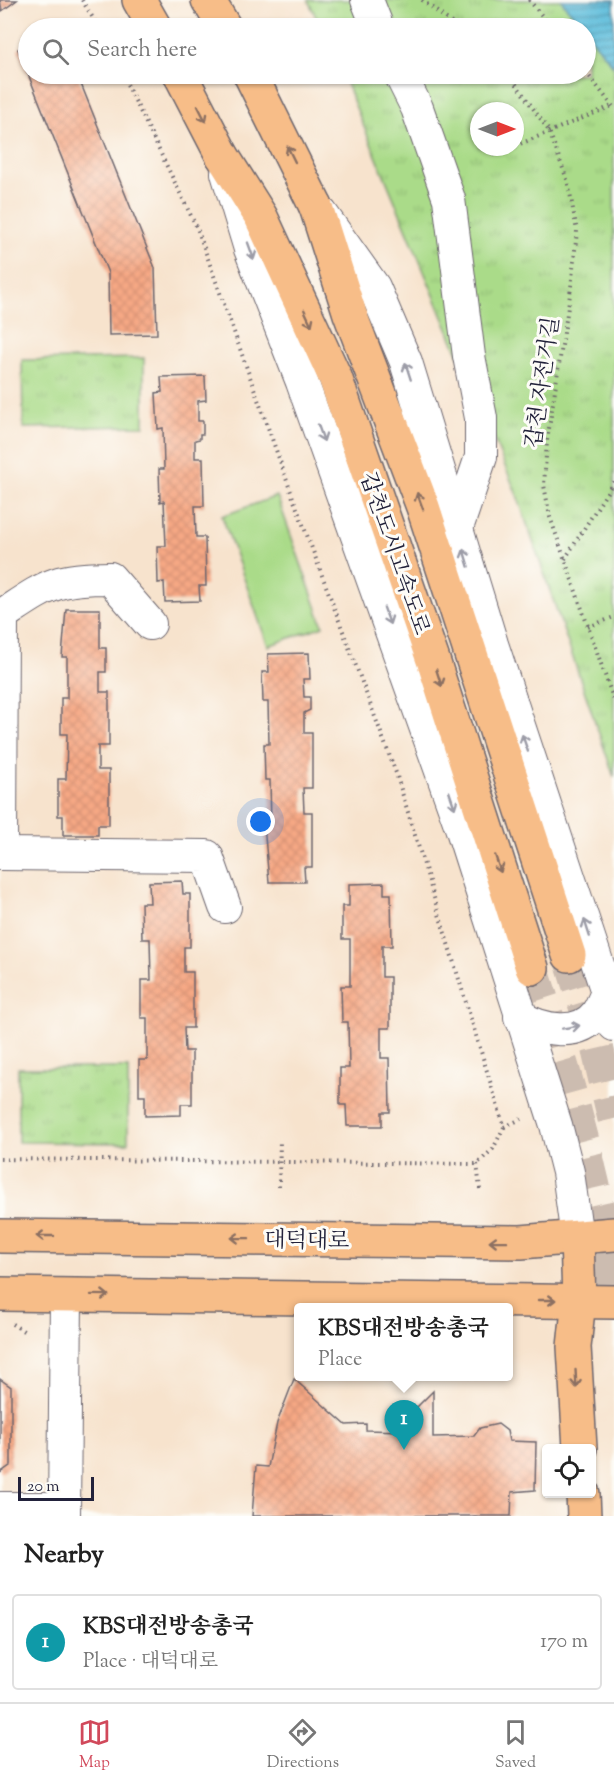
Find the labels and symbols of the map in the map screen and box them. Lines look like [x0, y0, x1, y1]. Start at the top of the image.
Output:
north arrow [470, 102, 524, 156]
one-way arrow [196, 104, 208, 122]
one-way arrow [284, 146, 296, 164]
one-way arrow [247, 241, 258, 260]
one-way arrow [302, 308, 314, 326]
street label: 갑천 자전거길 [519, 315, 569, 450]
one-way arrow [402, 362, 413, 381]
one-way arrow [316, 423, 327, 442]
street label: 갑천도시고속도로 [350, 468, 436, 640]
one-way arrow [414, 492, 425, 511]
one-way arrow [460, 549, 471, 568]
one-way arrow [383, 607, 394, 625]
one-way arrow [434, 668, 445, 687]
one-way arrow [519, 734, 530, 753]
one-way arrow [447, 791, 458, 809]
your location [246, 807, 275, 836]
one-way arrow [494, 854, 505, 873]
one-way arrow [580, 919, 591, 938]
one-way arrow [561, 1022, 580, 1033]
street label: 대덕대로 [264, 1225, 350, 1259]
one-way arrow [35, 1230, 55, 1242]
one-way arrow [230, 1233, 250, 1244]
one-way arrow [488, 1236, 508, 1247]
one-way arrow [90, 1289, 110, 1301]
one-way arrow [537, 1294, 557, 1306]
one-way arrow [571, 1369, 582, 1389]
pin: 1 [384, 1400, 424, 1450]
scale bar [18, 1474, 94, 1502]

